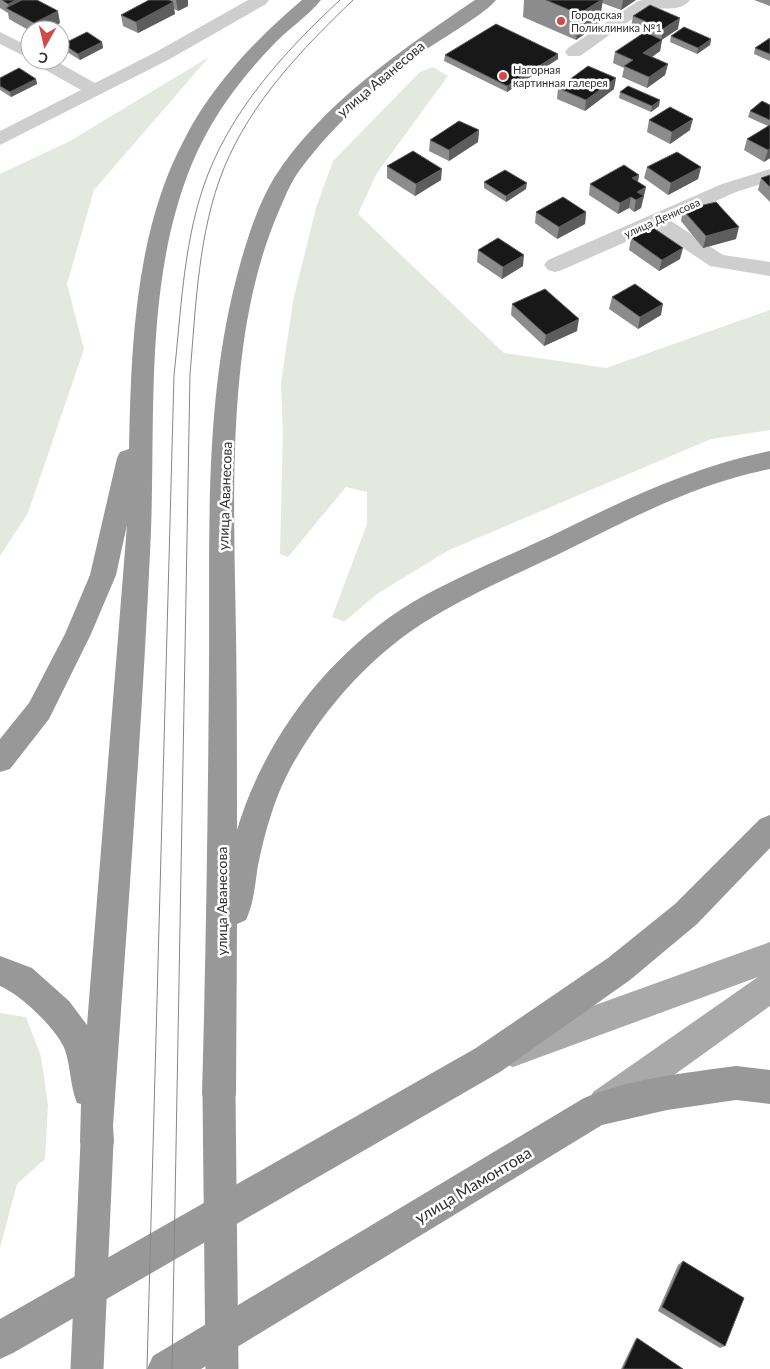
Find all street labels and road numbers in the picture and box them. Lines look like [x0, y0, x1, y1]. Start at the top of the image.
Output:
street label: улица Аванесова [334, 37, 428, 120]
street label: улица Денисова [622, 195, 702, 240]
street label: улица Аванесова [214, 441, 235, 551]
street label: улица Аванесова [213, 847, 230, 955]
street label: улица Мамонтова [411, 1142, 534, 1227]

